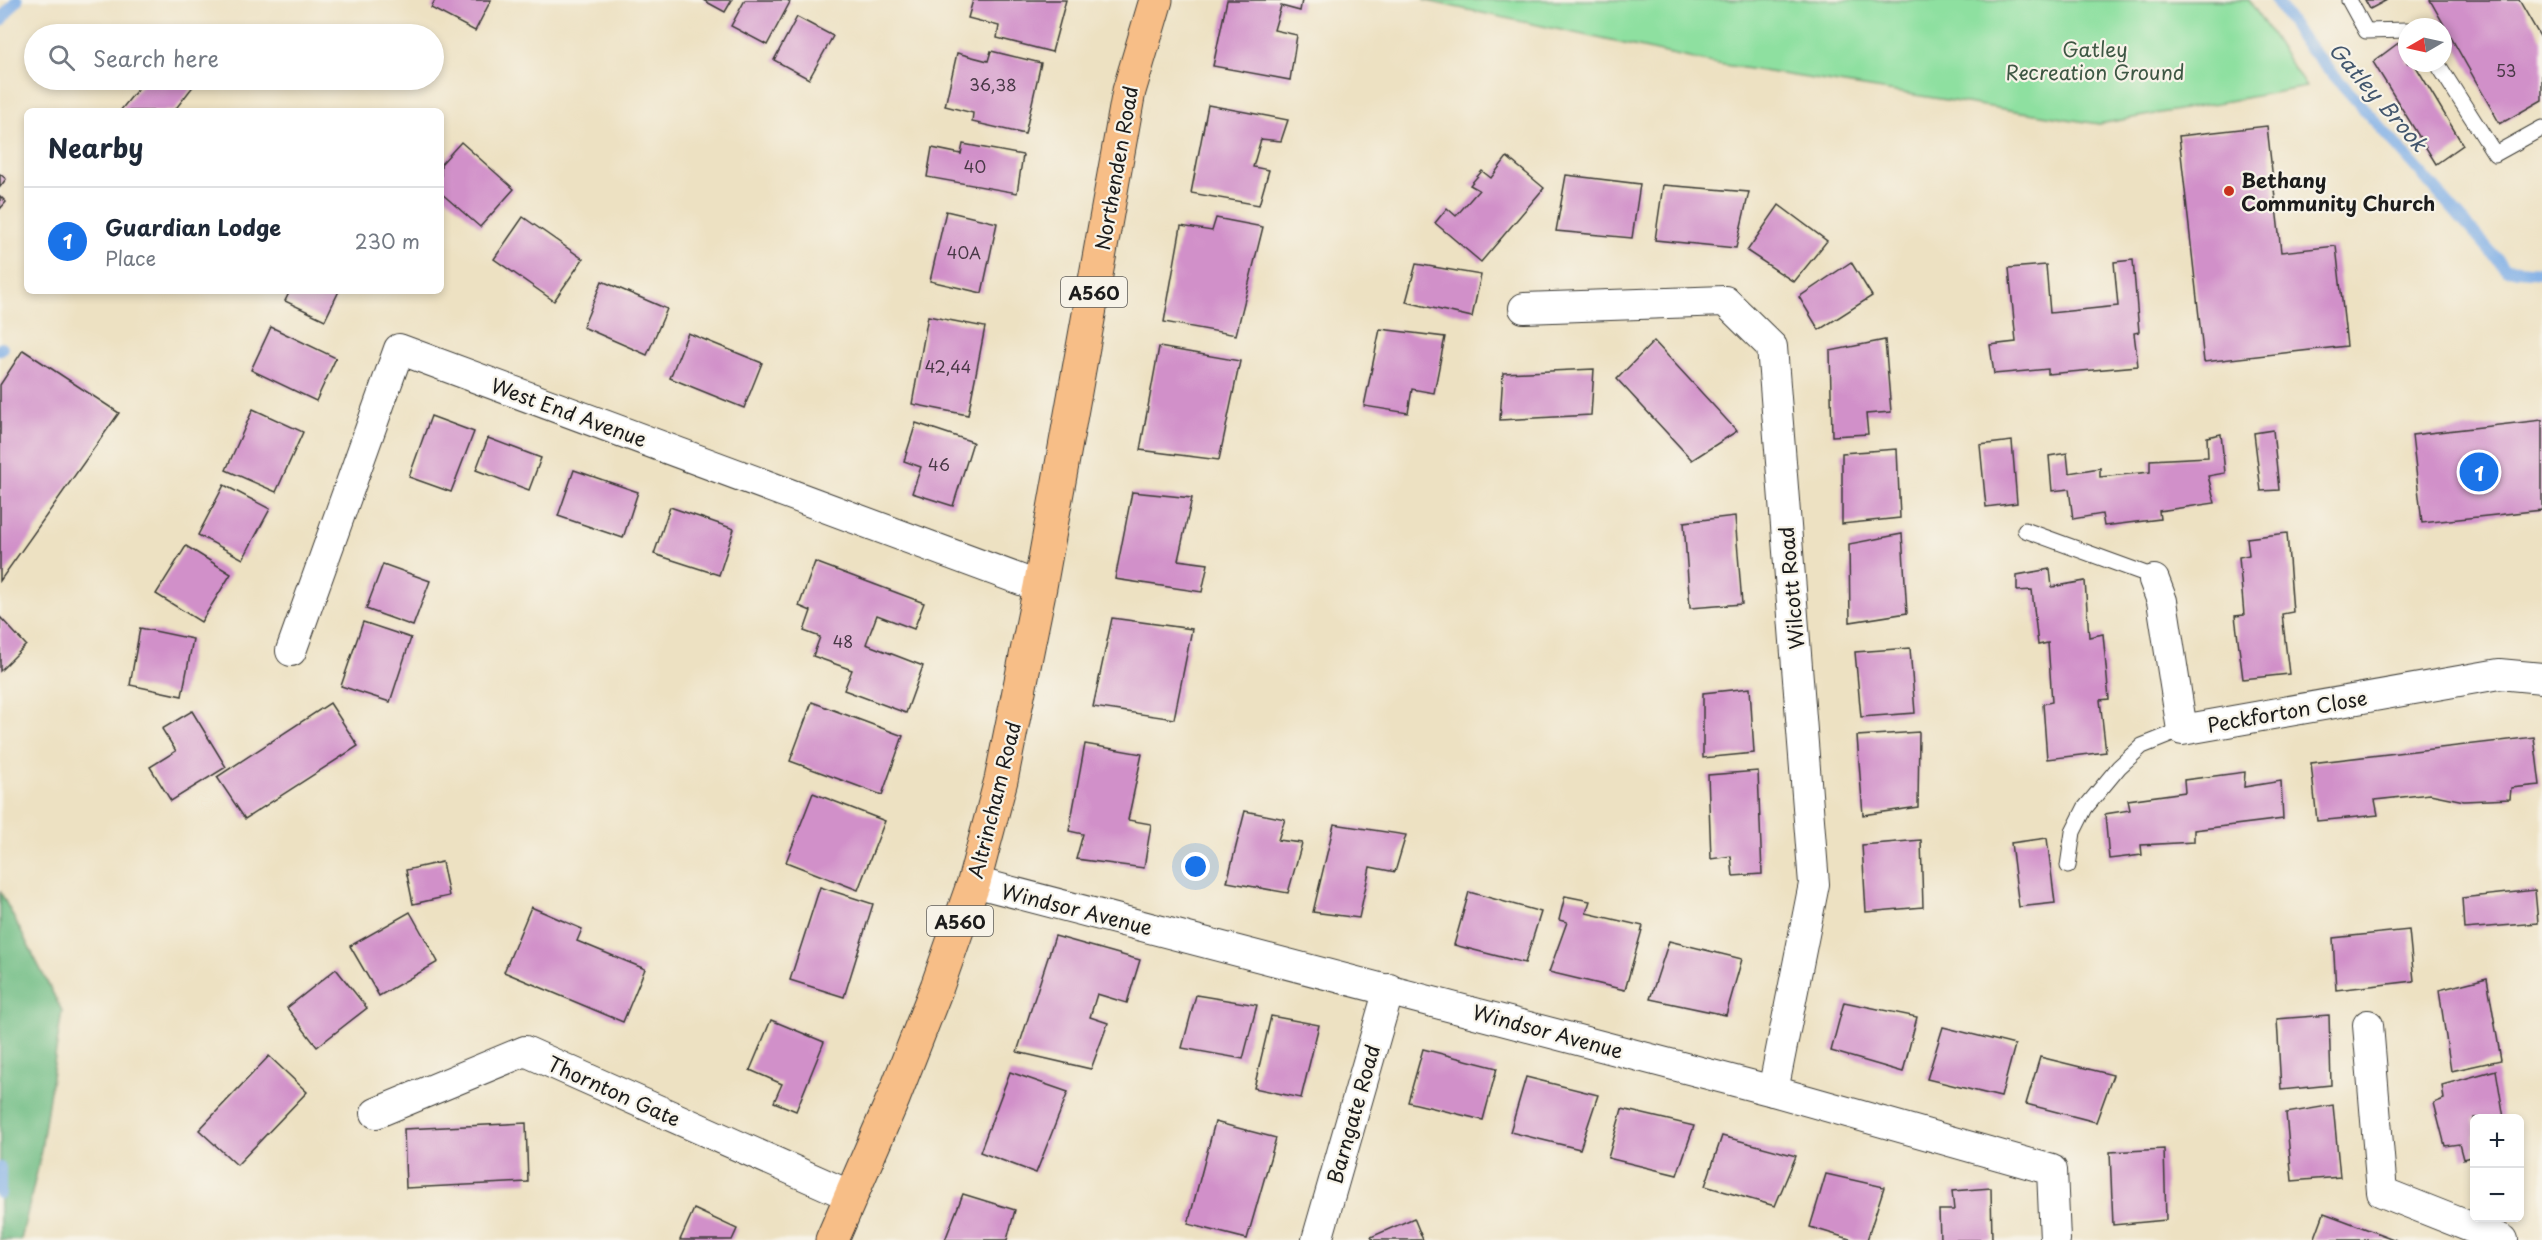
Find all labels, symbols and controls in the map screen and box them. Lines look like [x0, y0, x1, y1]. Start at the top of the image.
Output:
north arrow [2398, 18, 2452, 72]
search box [24, 24, 444, 90]
park label: Gatley Recreation Ground [2005, 34, 2185, 87]
water label: Gatley Brook [2322, 34, 2436, 159]
icon: search [45, 41, 78, 74]
text: Search here [93, 41, 219, 74]
house number: 53 [2496, 58, 2516, 82]
house number: 36,38 [969, 72, 1017, 96]
street label: Northenden Road [1087, 83, 1145, 253]
text: Nearby [48, 128, 143, 167]
house number: 40 [964, 154, 986, 178]
place label: Bethany Community Church [2241, 165, 2435, 218]
marker: Bethany Community Church [2222, 184, 2236, 198]
text: Guardian Lodge [105, 210, 281, 243]
text: 1 [63, 226, 72, 256]
text: 230 m [355, 226, 420, 256]
house number: 40A [947, 240, 981, 264]
text: Place [105, 243, 156, 273]
road number: A560 [1061, 277, 1127, 307]
house number: 42,44 [925, 354, 971, 378]
street label: West End Avenue [487, 370, 651, 454]
pin: 1 [2460, 450, 2498, 494]
house number: 46 [928, 452, 950, 476]
street label: Wilcott Road [1771, 525, 1811, 651]
house number: 48 [833, 629, 853, 653]
street label: Peckforton Close [2205, 682, 2369, 740]
street label: Altrincham Road [960, 719, 1028, 881]
your location [1181, 852, 1210, 881]
street label: Windsor Avenue [998, 876, 1156, 942]
road number: A560 [927, 906, 993, 936]
street label: Windsor Avenue [1469, 997, 1627, 1066]
street label: Barngate Road [1319, 1041, 1387, 1187]
street label: Thornton Gate [543, 1048, 685, 1134]
map controls [2470, 1114, 2524, 1222]
button: + [2470, 1114, 2524, 1168]
button: − [2470, 1168, 2524, 1222]

